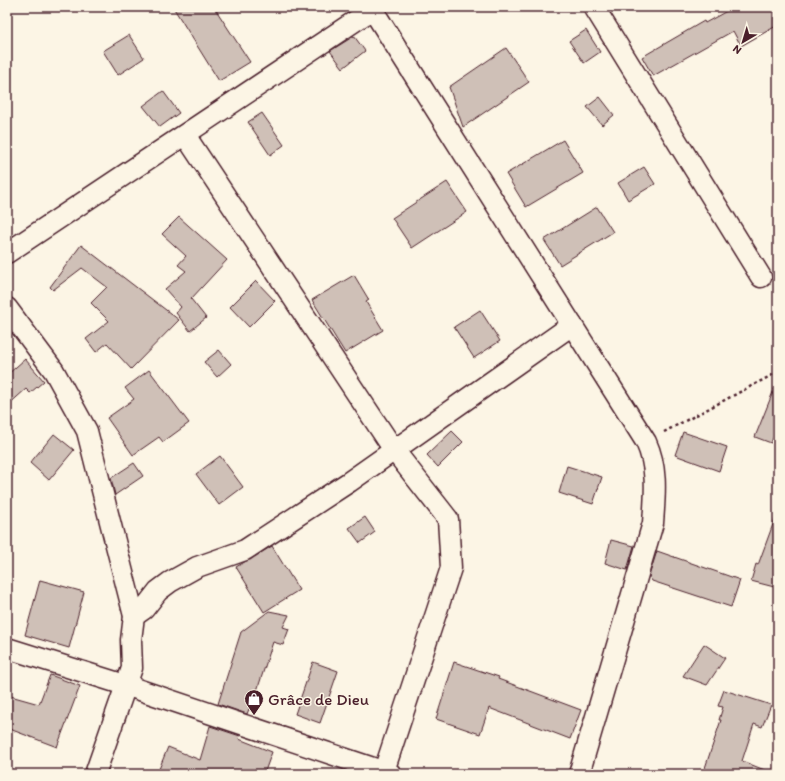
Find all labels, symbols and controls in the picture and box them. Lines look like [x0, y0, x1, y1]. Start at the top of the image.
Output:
north arrow [723, 22, 763, 62]
text: N [730, 42, 744, 57]
shop icon: Grâce de Dieu [243, 688, 265, 716]
place label: Grâce de Dieu [268, 689, 369, 709]

